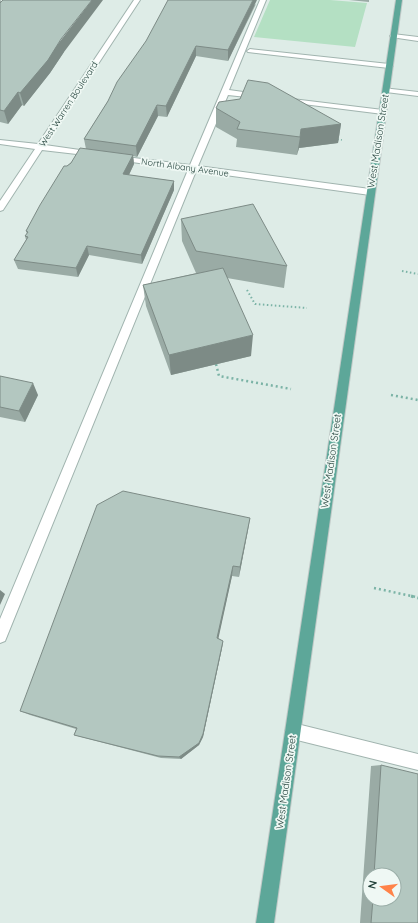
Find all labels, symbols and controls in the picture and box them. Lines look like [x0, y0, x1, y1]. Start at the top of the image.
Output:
street label: West Warren Boulevard [36, 59, 100, 149]
street label: West Madison Street [364, 92, 392, 189]
street label: North Albany Avenue [140, 155, 230, 179]
street label: West Madison Street [318, 412, 344, 509]
street label: West Madison Street [273, 733, 299, 830]
north arrow [362, 867, 402, 907]
text: N [365, 879, 380, 890]

